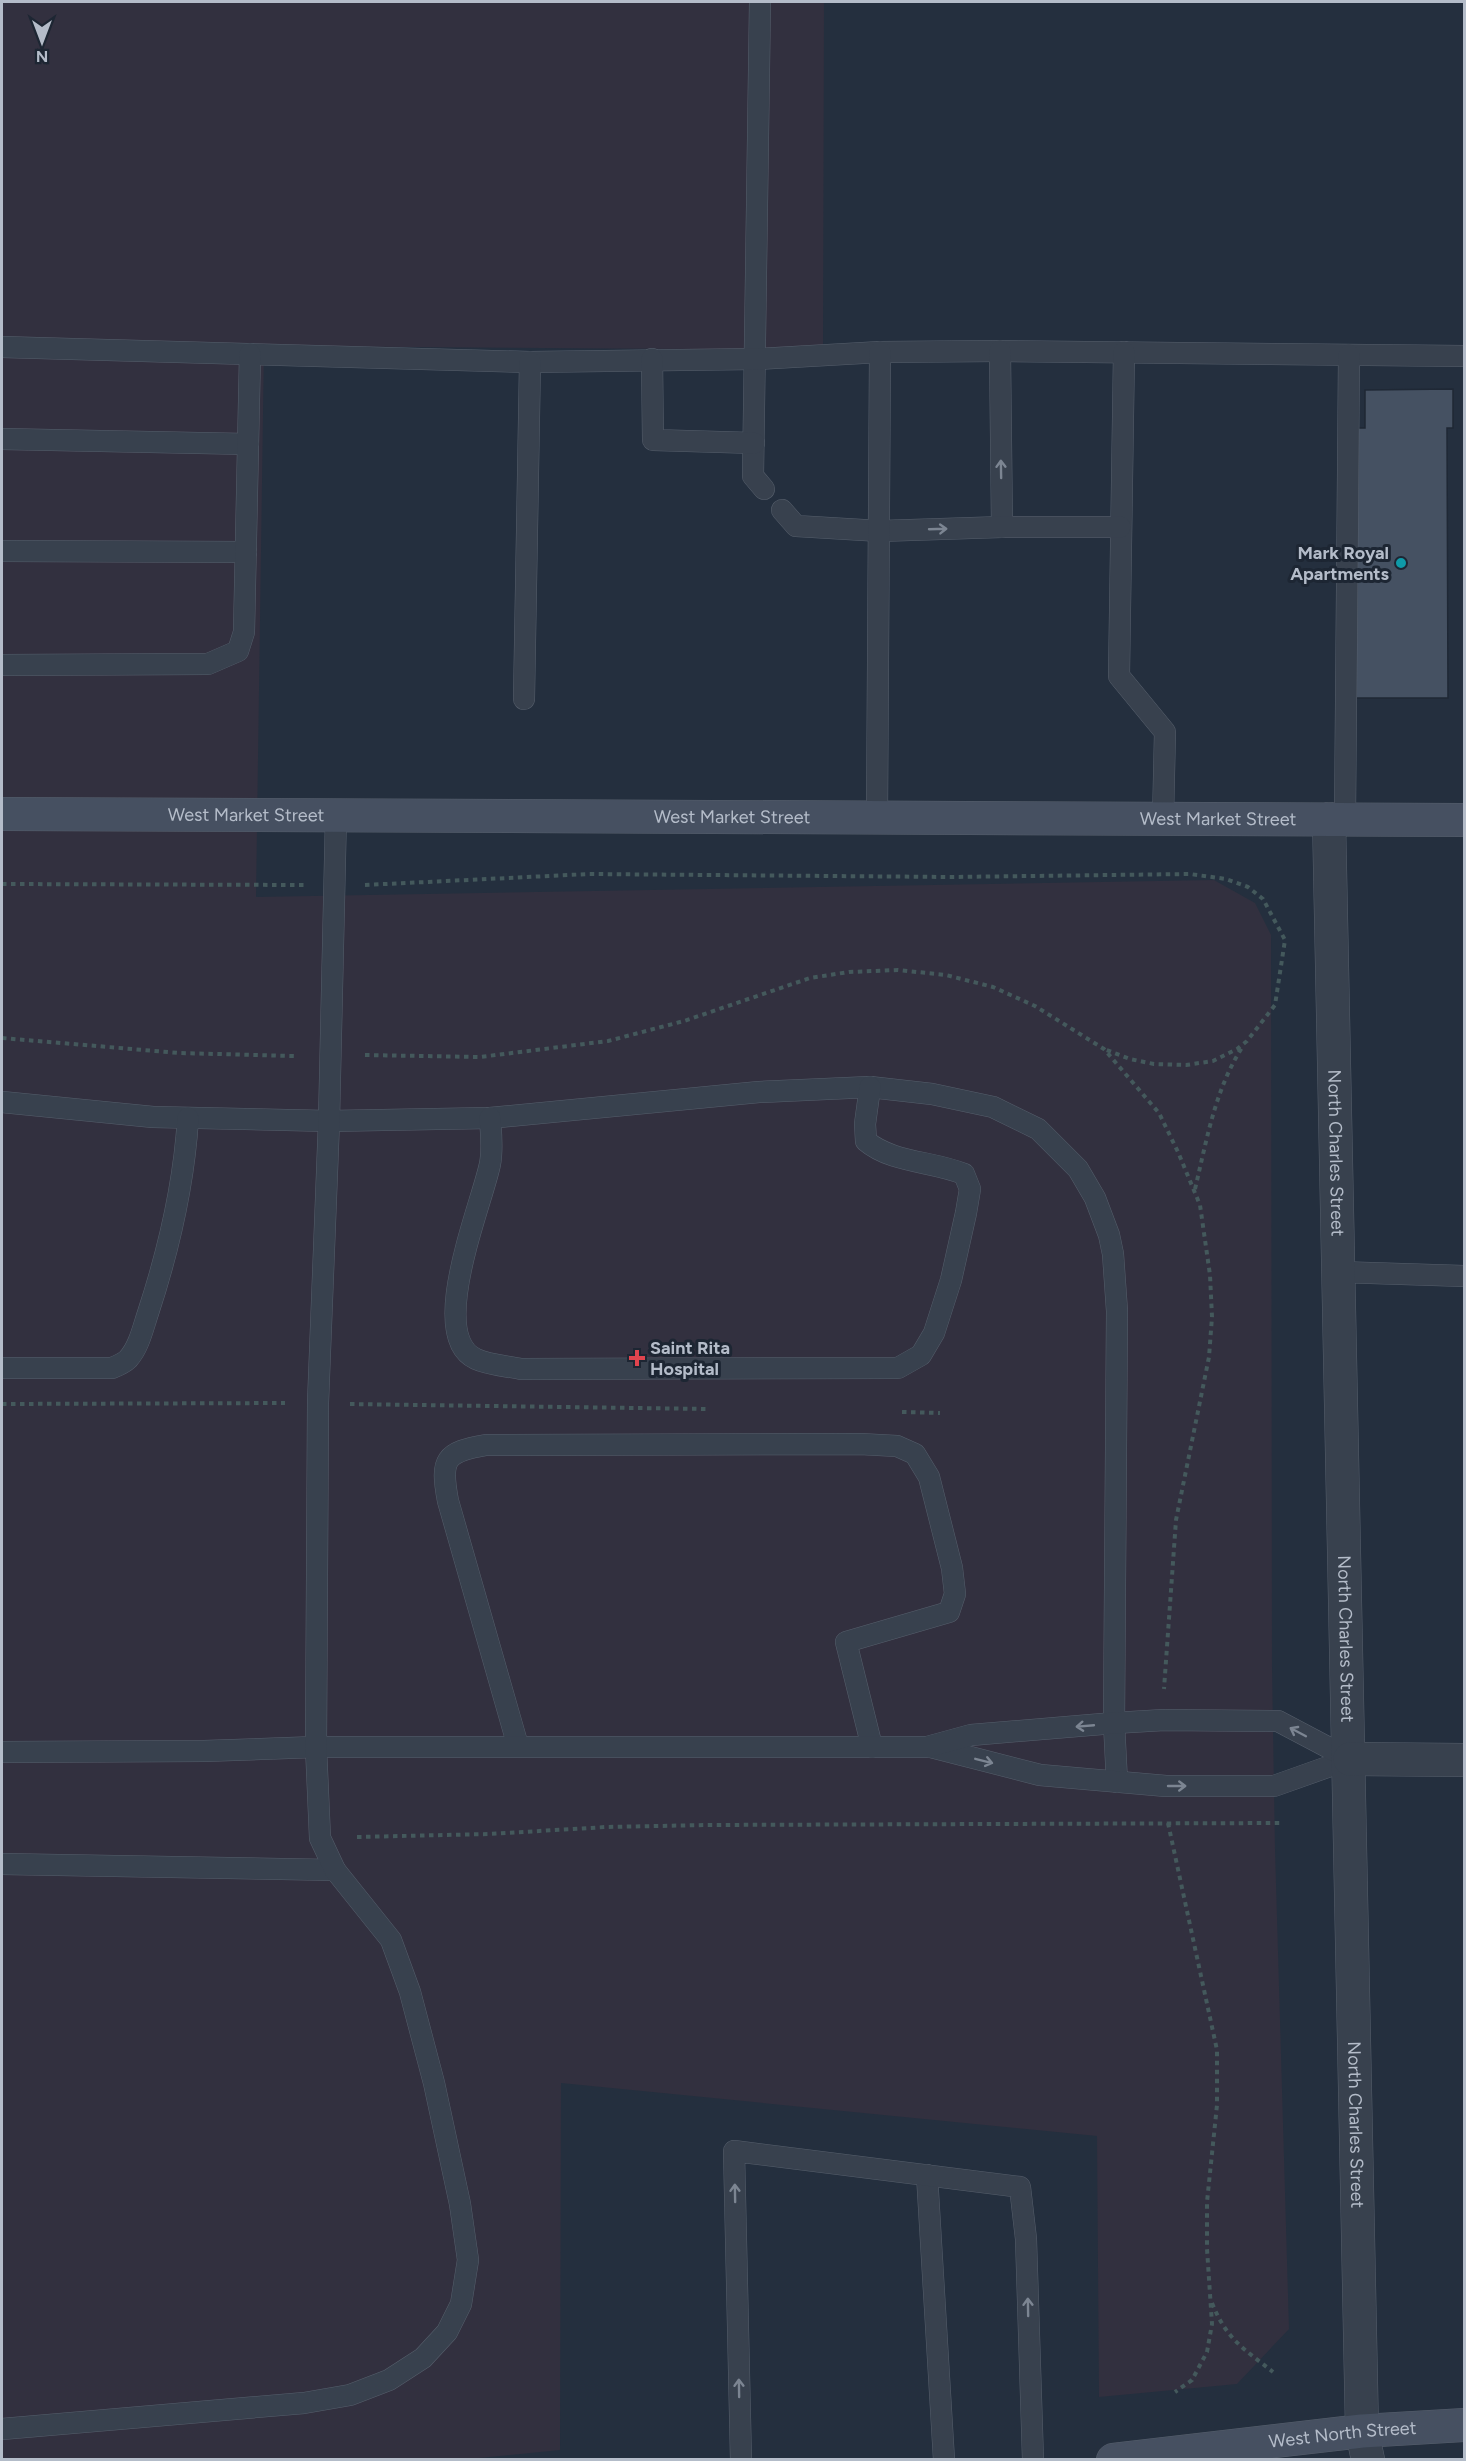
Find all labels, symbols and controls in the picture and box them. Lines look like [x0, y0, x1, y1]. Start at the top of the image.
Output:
north arrow [12, 12, 72, 72]
text: N [36, 47, 48, 66]
one-way arrow [995, 459, 1007, 479]
one-way arrow [928, 524, 948, 535]
place label: Mark Royal Apartments [1290, 542, 1390, 585]
marker: Mark Royal Apartments [1394, 556, 1408, 570]
street label: West Market Street [168, 804, 325, 826]
street label: West Market Street [654, 806, 811, 828]
street label: West Market Street [1140, 808, 1297, 830]
street label: North Charles Street [1323, 1069, 1349, 1237]
place label: Saint Rita Hospital [650, 1337, 730, 1380]
marker: Saint Rita Hospital [628, 1349, 646, 1367]
street label: North Charles Street [1333, 1555, 1358, 1723]
one-way arrow [1076, 1720, 1096, 1731]
one-way arrow [1290, 1726, 1308, 1737]
one-way arrow [974, 1756, 993, 1767]
one-way arrow [1166, 1780, 1186, 1792]
street label: North Charles Street [1343, 2041, 1368, 2209]
one-way arrow [729, 2184, 741, 2204]
one-way arrow [1022, 2297, 1034, 2317]
one-way arrow [734, 2379, 745, 2399]
street label: West North Street [1268, 2417, 1417, 2453]

